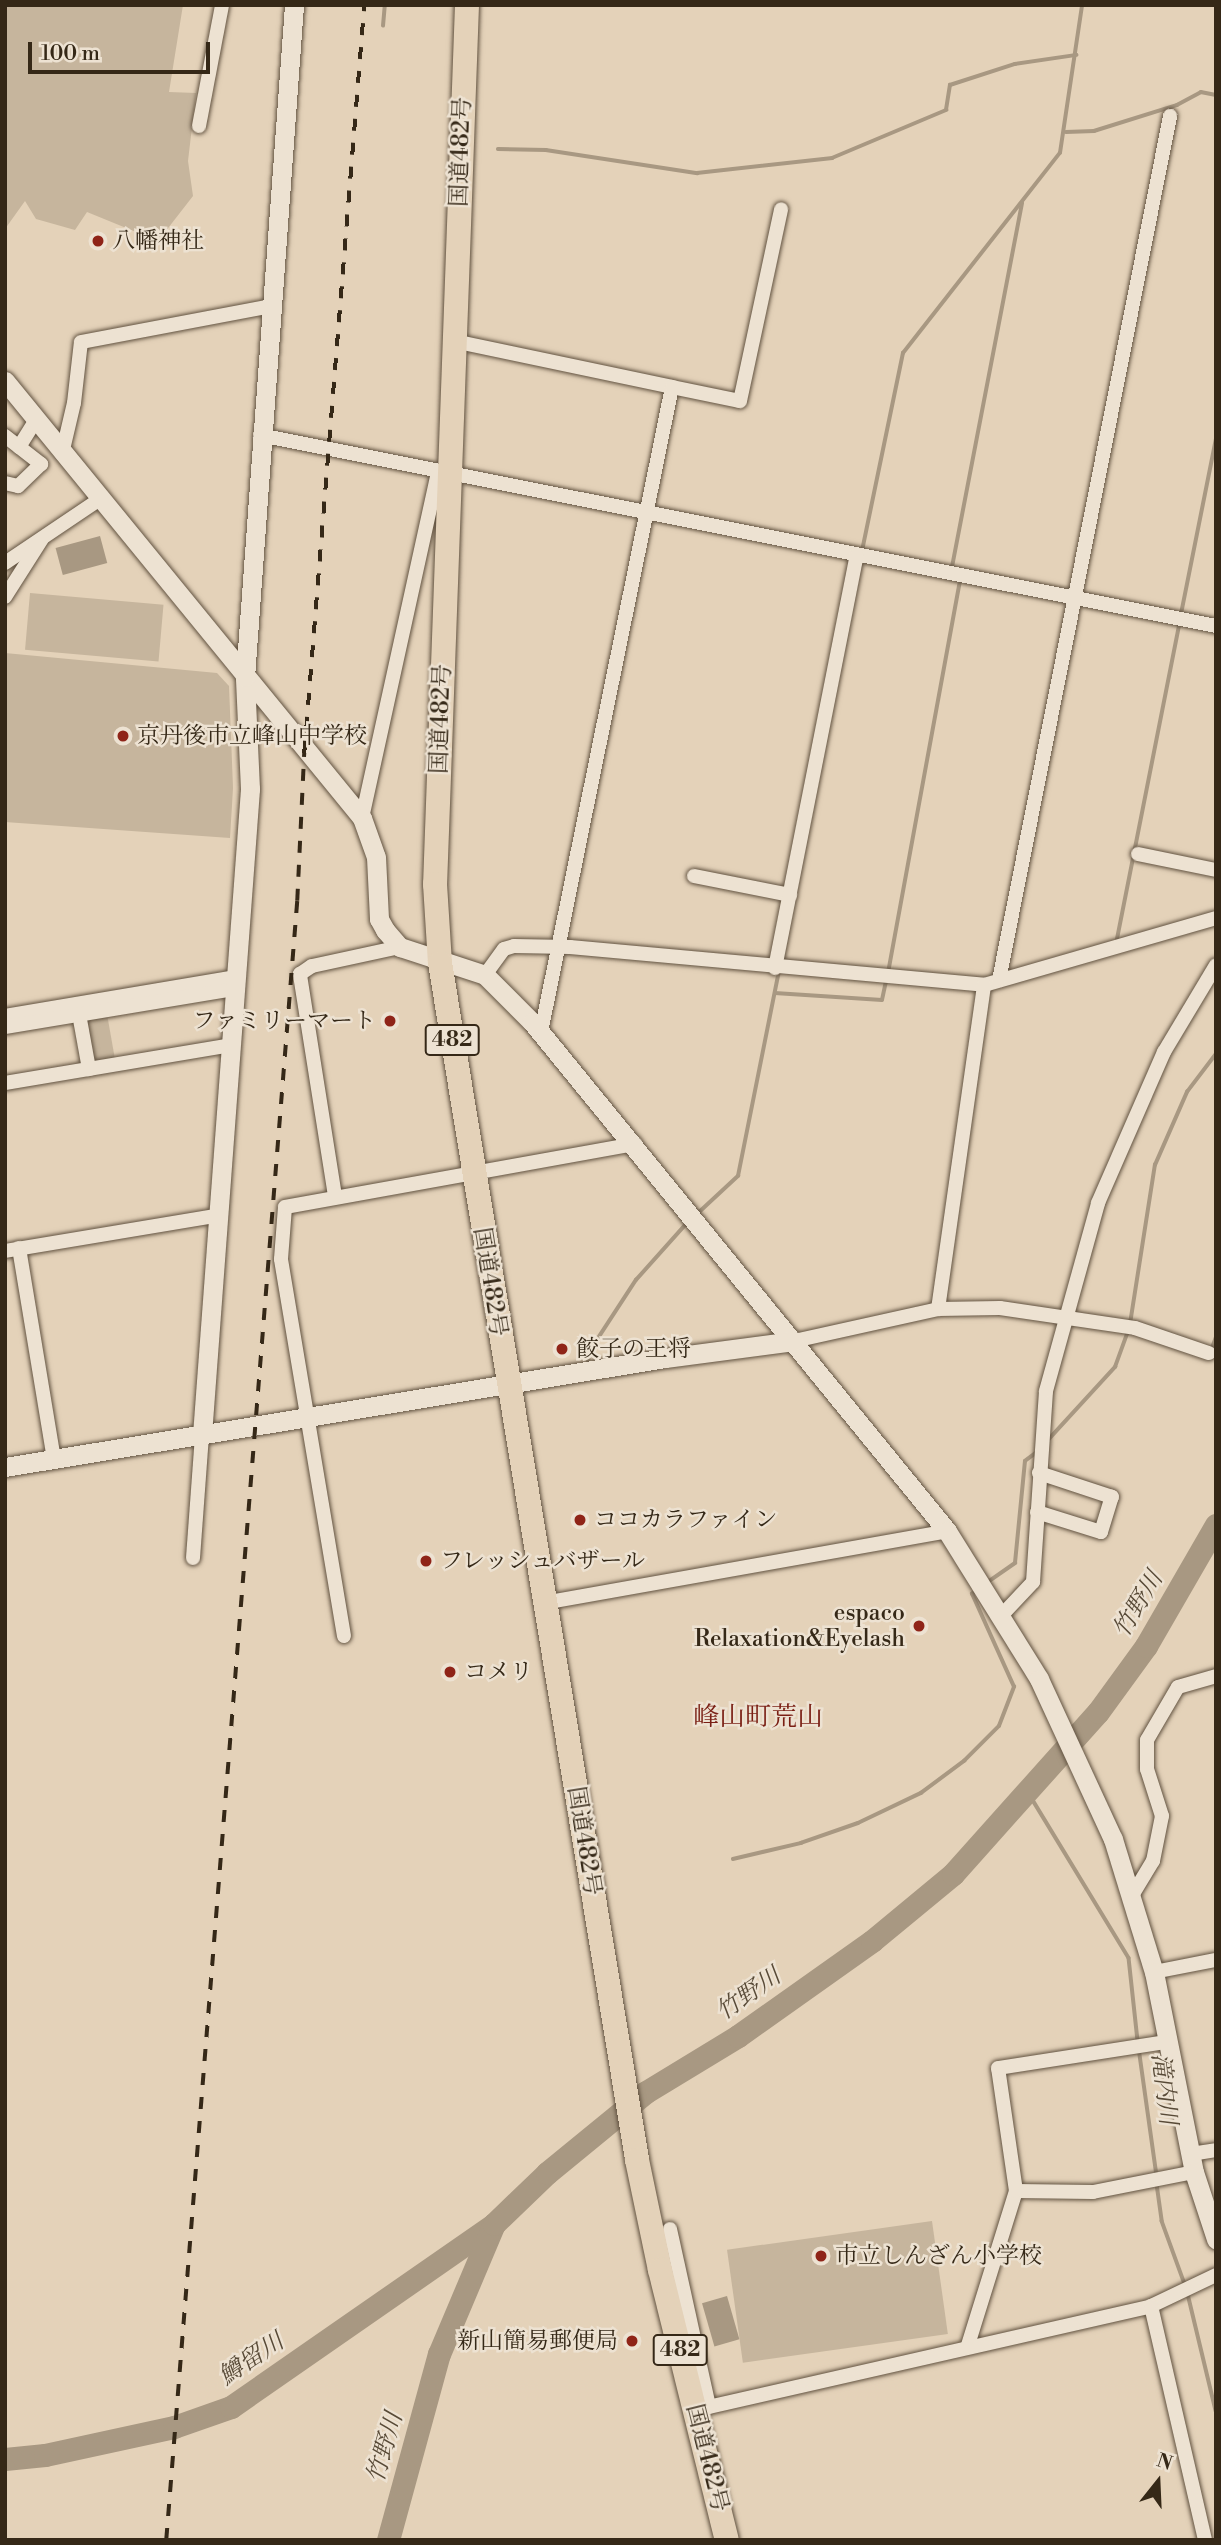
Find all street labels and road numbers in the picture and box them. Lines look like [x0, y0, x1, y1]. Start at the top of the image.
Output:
street label: 国道482号 [445, 97, 477, 207]
street label: 国道482号 [425, 664, 457, 774]
road number: 482 [424, 1023, 480, 1058]
street label: 国道482号 [468, 1226, 512, 1338]
street label: 国道482号 [562, 1785, 606, 1897]
road number: 482 [652, 2332, 708, 2368]
street label: 国道482号 [680, 2401, 734, 2515]

